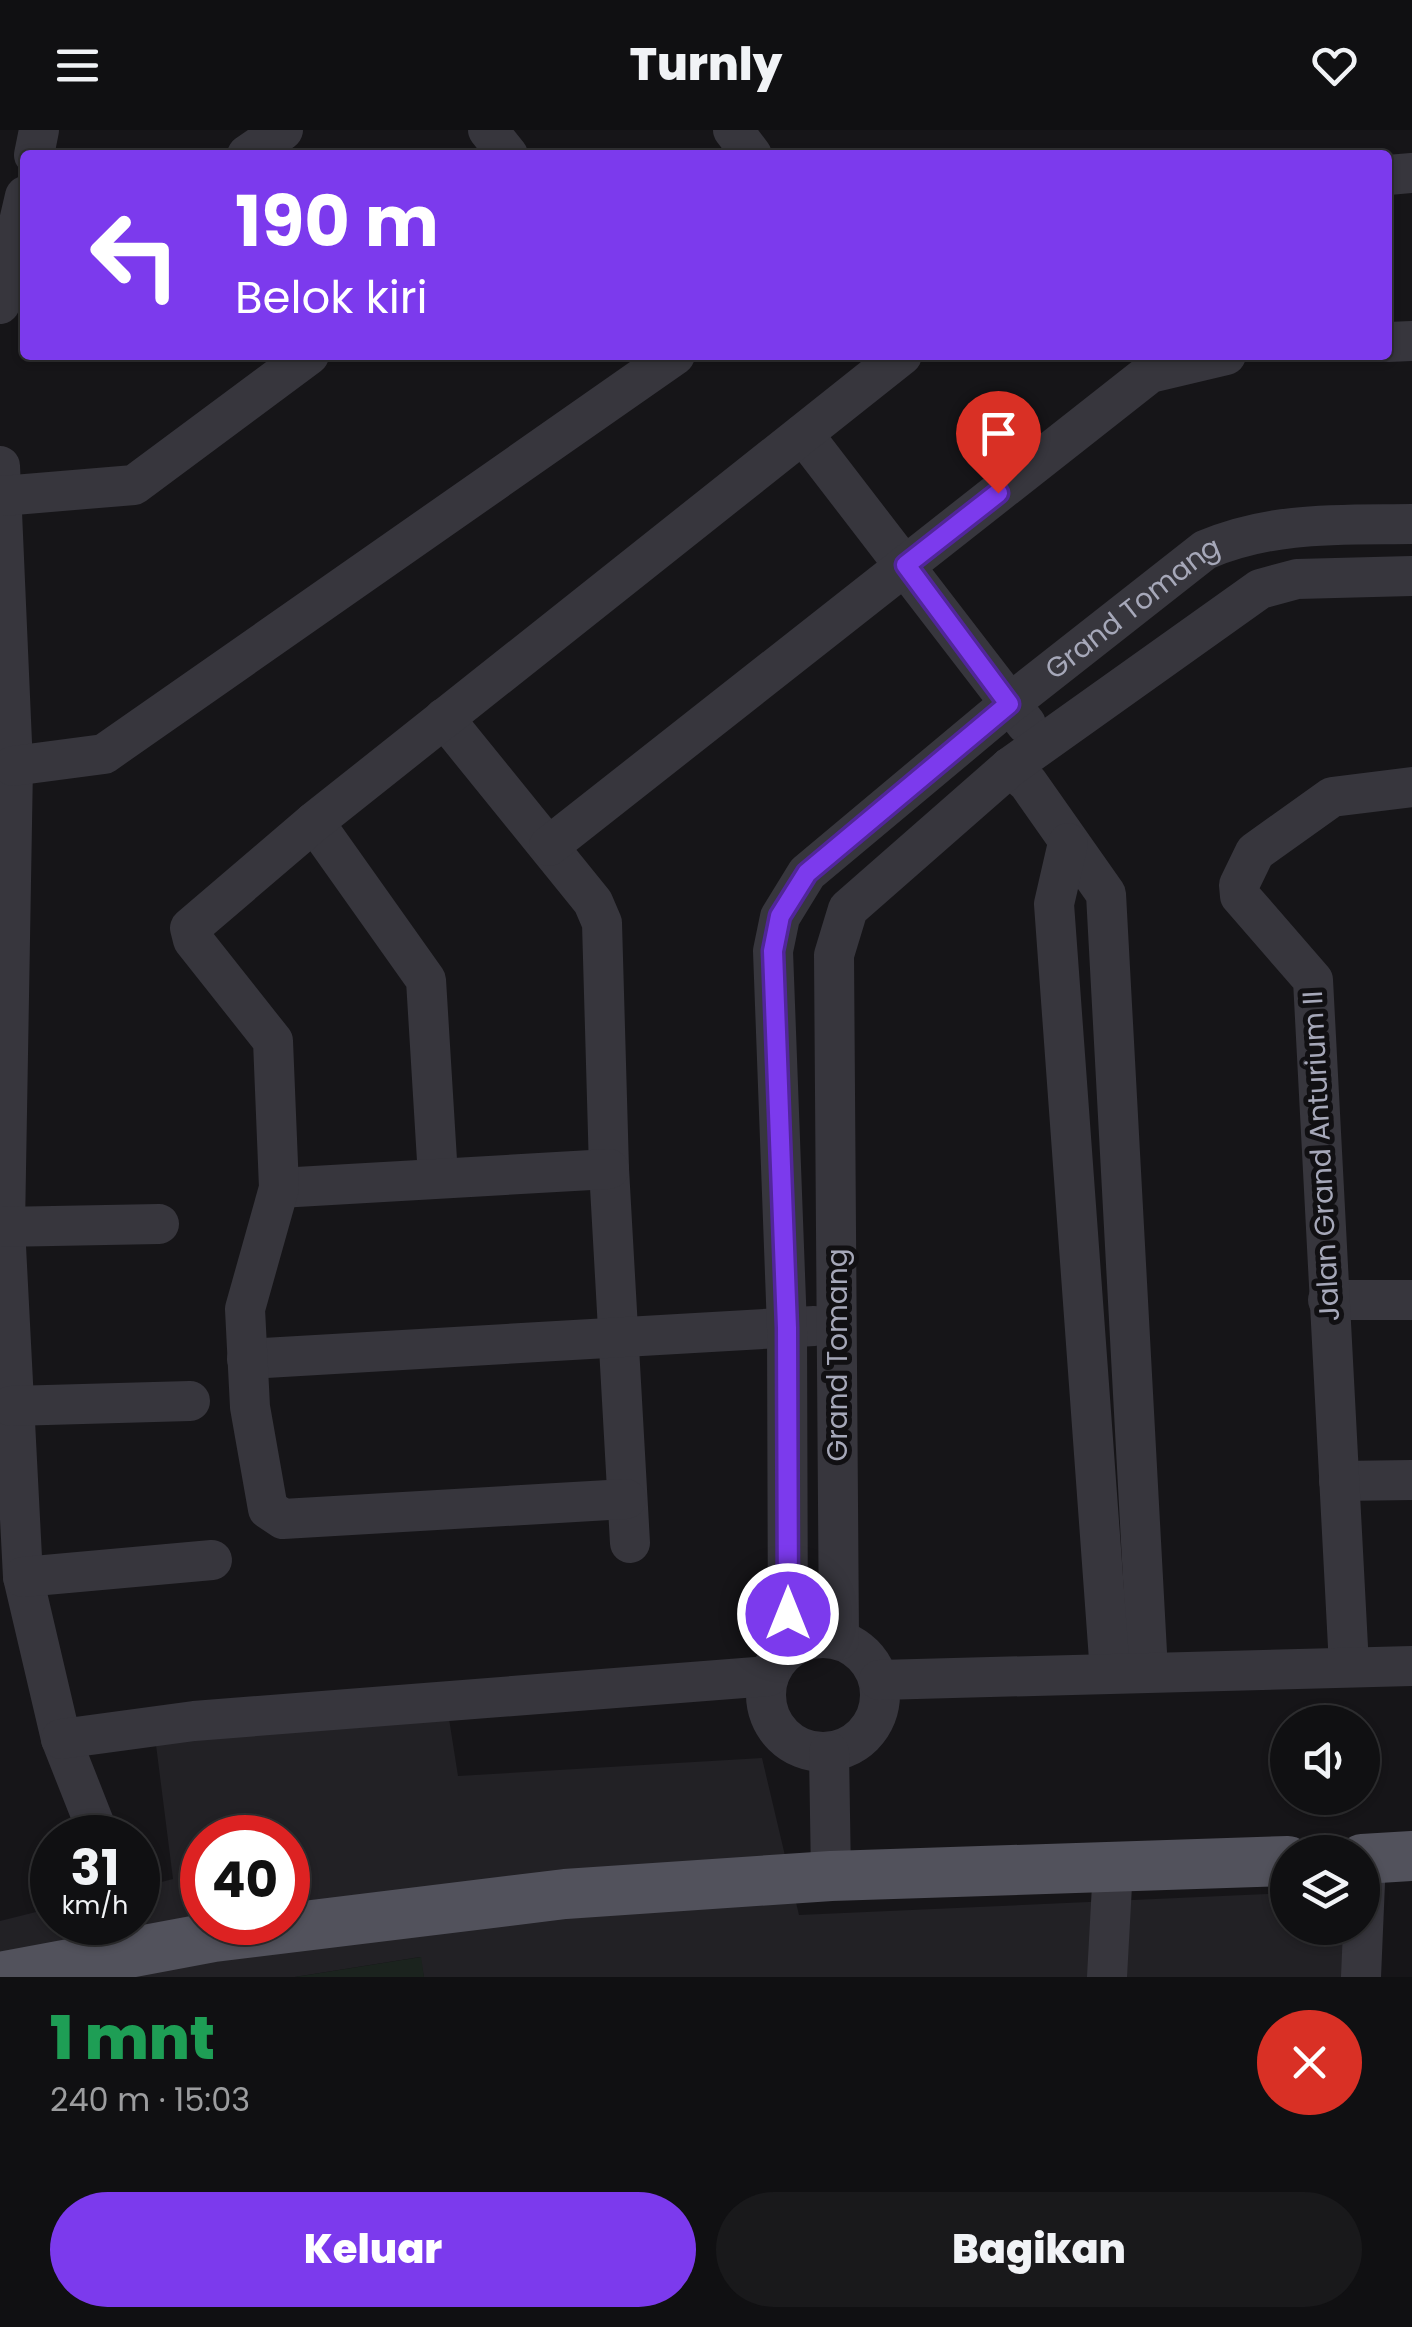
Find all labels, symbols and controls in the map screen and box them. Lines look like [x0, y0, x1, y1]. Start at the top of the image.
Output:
text: Turnly [630, 33, 782, 96]
icon: menu [50, 38, 105, 93]
icon: heart [1307, 38, 1362, 93]
text: 190 m [235, 172, 439, 271]
icon: left [70, 190, 200, 320]
text: Belok kiri [235, 266, 428, 329]
pin [956, 391, 1041, 494]
icon: arrive [971, 406, 1026, 461]
street label: Grand Tomang [1037, 526, 1226, 688]
street label: Jalan Grand Anturium II [1293, 990, 1349, 1322]
street label: Grand Tomang [818, 1248, 857, 1462]
position arrow [736, 1562, 840, 1666]
map controls [1270, 1705, 1380, 1945]
button: sound [1270, 1705, 1380, 1815]
speed limit sign: 40 [180, 1815, 310, 1945]
text: 31 [70, 1832, 120, 1903]
button: layers [1270, 1835, 1380, 1945]
text: km/h [62, 1888, 128, 1923]
text: 1 mnt [50, 1996, 215, 2080]
button: close [1257, 2010, 1362, 2115]
text: 240 m · 15:03 [50, 2077, 250, 2122]
button: Keluar [50, 2192, 696, 2307]
button: Bagikan [716, 2192, 1362, 2307]

